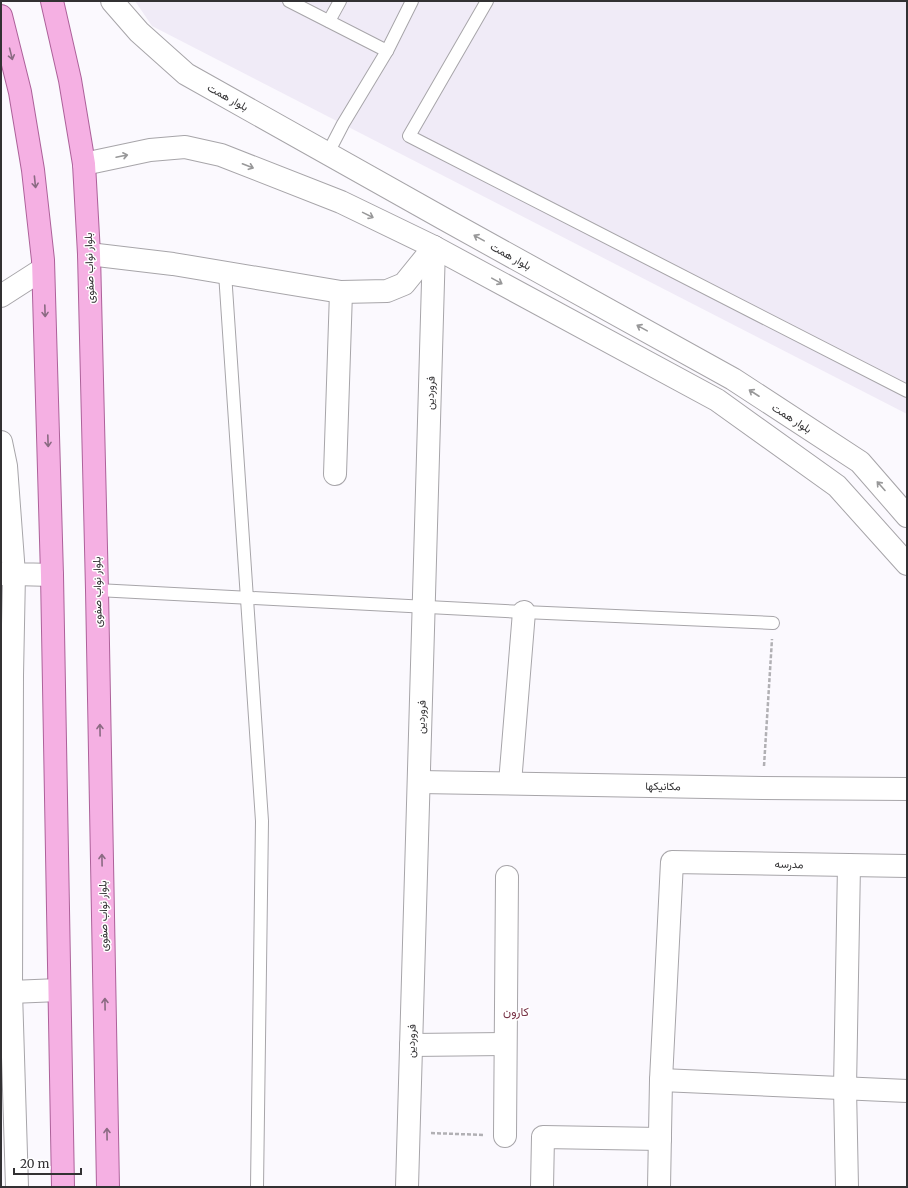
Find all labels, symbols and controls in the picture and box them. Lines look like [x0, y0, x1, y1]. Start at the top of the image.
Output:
one-way arrow [7, 47, 15, 60]
street label: بلوار همت [205, 80, 251, 114]
one-way arrow [115, 151, 128, 159]
one-way arrow [242, 162, 254, 170]
one-way arrow [31, 175, 38, 188]
one-way arrow [362, 212, 374, 219]
street label: بلوار نواب صفوی [81, 232, 97, 304]
one-way arrow [473, 234, 485, 242]
street label: بلوار همت [488, 239, 534, 273]
one-way arrow [490, 277, 502, 285]
one-way arrow [41, 304, 48, 317]
one-way arrow [636, 324, 648, 332]
street label: فروردین [422, 376, 438, 410]
one-way arrow [749, 389, 760, 397]
street label: بلوار همت [769, 400, 815, 436]
one-way arrow [44, 434, 52, 447]
one-way arrow [877, 482, 886, 492]
street label: بلوار نواب صفوی [89, 557, 105, 627]
street label: فروردین [413, 700, 429, 734]
one-way arrow [96, 724, 104, 737]
street label: مکانیکها [645, 779, 681, 793]
one-way arrow [98, 854, 106, 867]
street label: مدرسه [774, 857, 804, 871]
street label: بلوار نواب صفوی [95, 881, 111, 951]
one-way arrow [101, 998, 109, 1011]
district label: کارون [503, 1004, 529, 1020]
street label: فروردین [403, 1024, 419, 1058]
one-way arrow [103, 1128, 111, 1141]
scale bar [14, 1150, 81, 1176]
text: 20 m [20, 1156, 49, 1171]

